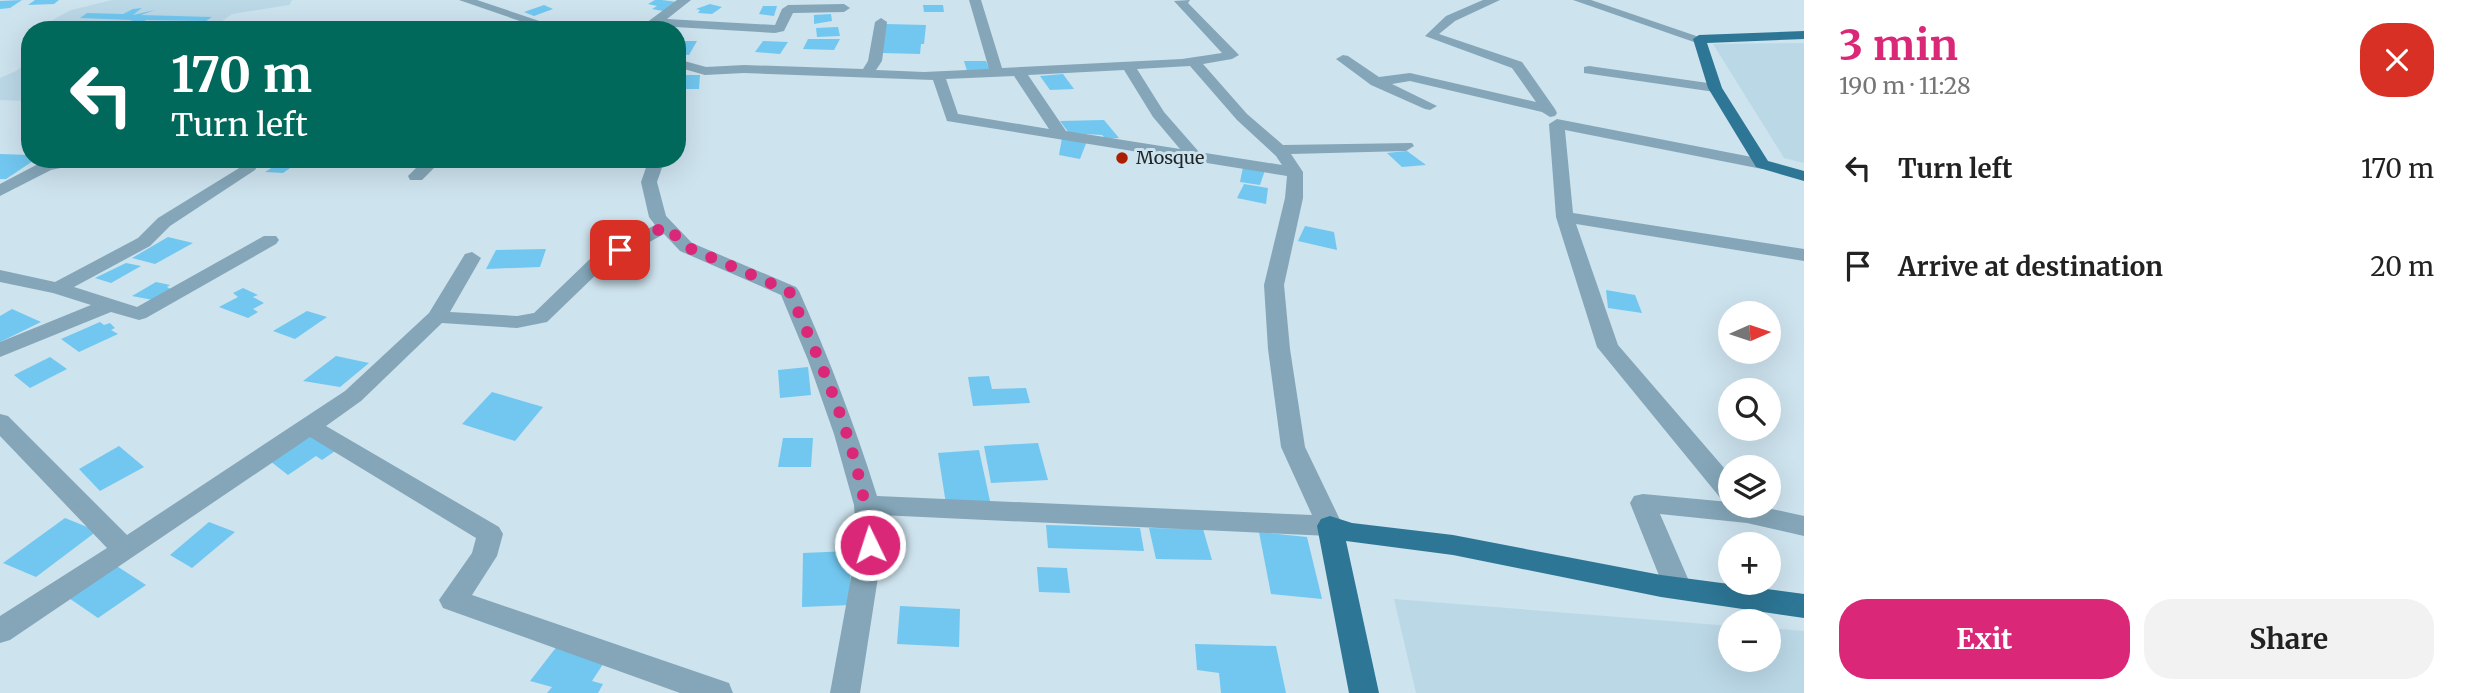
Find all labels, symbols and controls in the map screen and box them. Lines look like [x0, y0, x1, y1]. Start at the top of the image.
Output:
text: 3 min [1839, 19, 1958, 71]
button: close [2360, 23, 2434, 97]
text: 170 m [171, 44, 312, 105]
icon: left [56, 49, 147, 140]
text: 190 m · 11:28 [1839, 71, 1971, 100]
text: Turn left [171, 105, 308, 145]
place label: Mosque [1136, 146, 1204, 169]
icon: left [1839, 149, 1877, 187]
marker: Mosque [1114, 150, 1130, 166]
text: Turn left [1898, 152, 2012, 185]
text: 170 m [2361, 152, 2434, 185]
pin [590, 220, 650, 280]
icon: arrive [601, 231, 639, 269]
icon: arrive [1839, 247, 1877, 285]
text: Arrive at destination [1898, 250, 2163, 283]
text: 20 m [2370, 250, 2434, 283]
north arrow [1718, 301, 1782, 364]
map controls [1718, 301, 1781, 672]
button: search [1718, 378, 1781, 441]
button: layers [1718, 455, 1781, 518]
position arrow [833, 508, 907, 582]
button: + [1718, 532, 1781, 595]
button: Exit [1839, 599, 2130, 679]
button: Share [2144, 599, 2434, 679]
button: − [1718, 609, 1781, 672]

